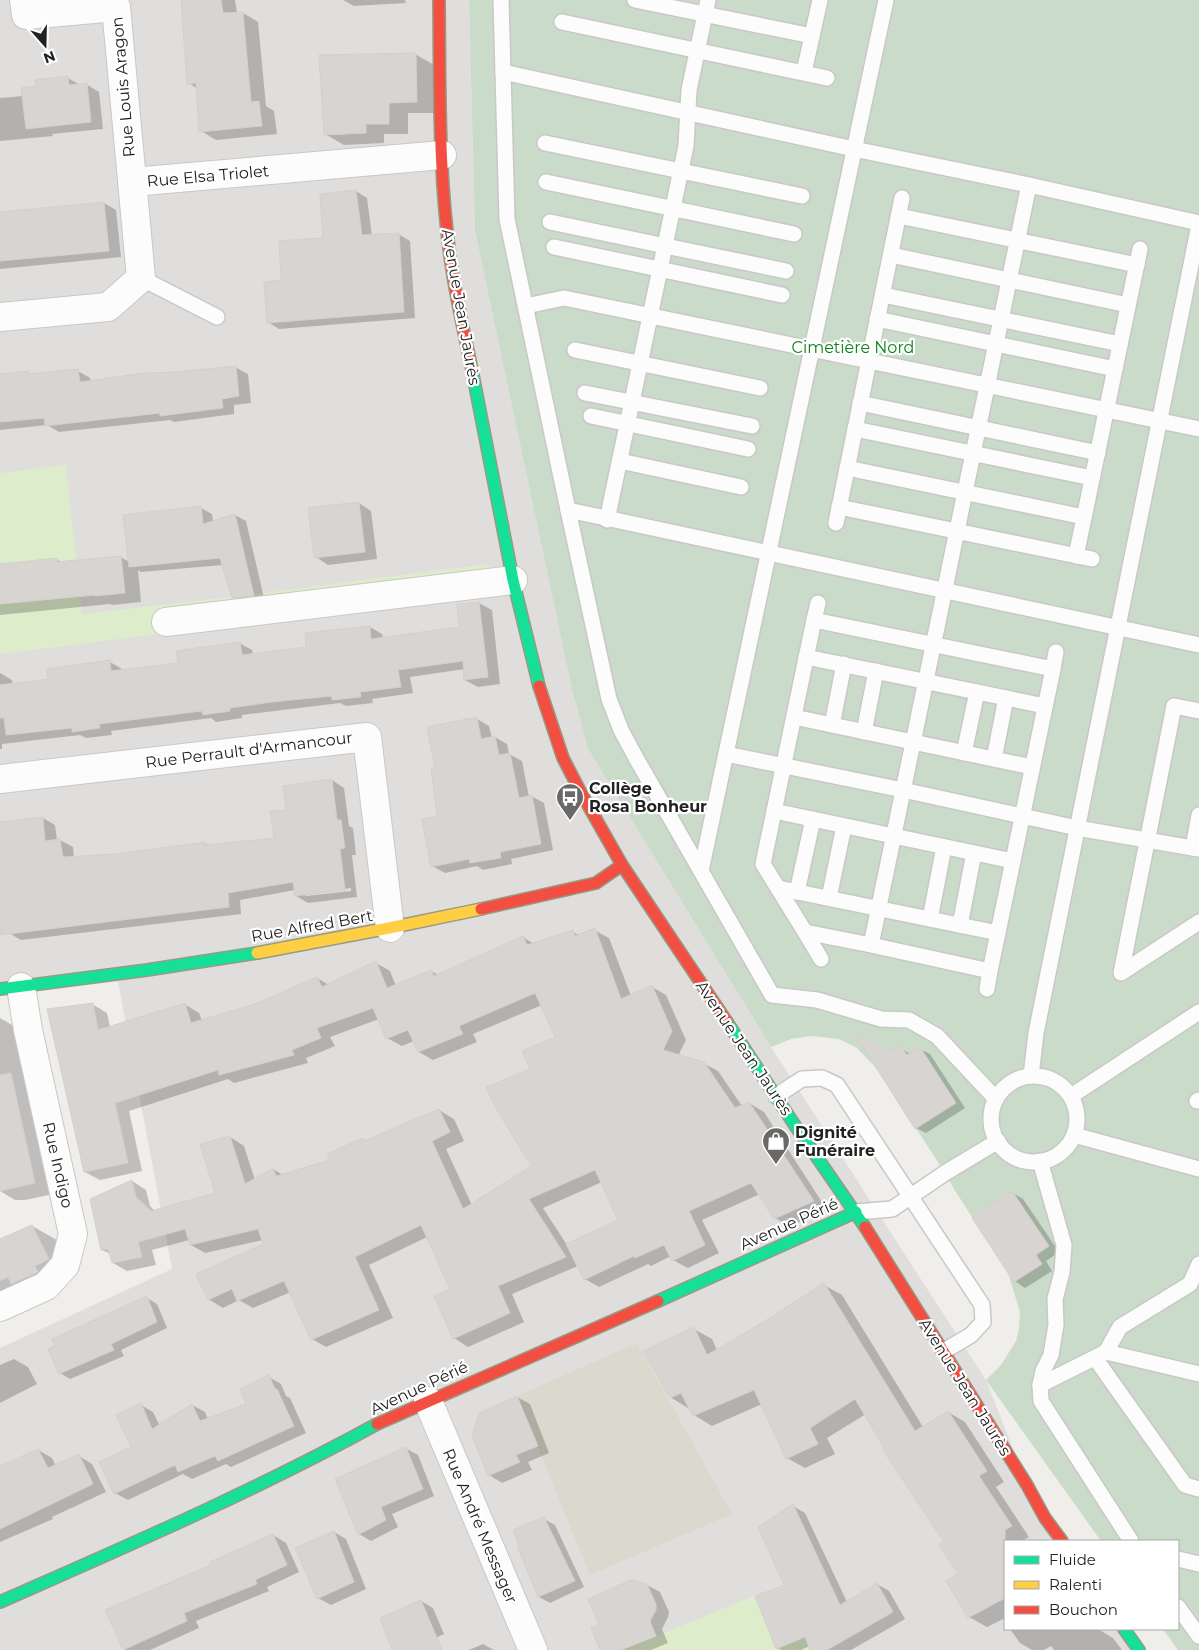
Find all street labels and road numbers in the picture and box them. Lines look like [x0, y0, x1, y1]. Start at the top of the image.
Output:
street label: Rue Louis Aragon [107, 16, 139, 158]
street label: Rue Elsa Triolet [146, 161, 270, 191]
street label: Avenue Jean Jaurès [438, 227, 484, 387]
street label: Rue Perrault d'Armancour [144, 728, 354, 772]
street label: Rue Alfred Bert [250, 906, 375, 946]
street label: Avenue Jean Jaurès [692, 977, 796, 1119]
street label: Rue Indigo [39, 1120, 77, 1210]
street label: Avenue Périé [737, 1194, 841, 1254]
street label: Avenue Jean Jaurès [915, 1315, 1015, 1459]
street label: Avenue Périé [367, 1357, 471, 1419]
street label: Rue André Messager [439, 1446, 521, 1606]

